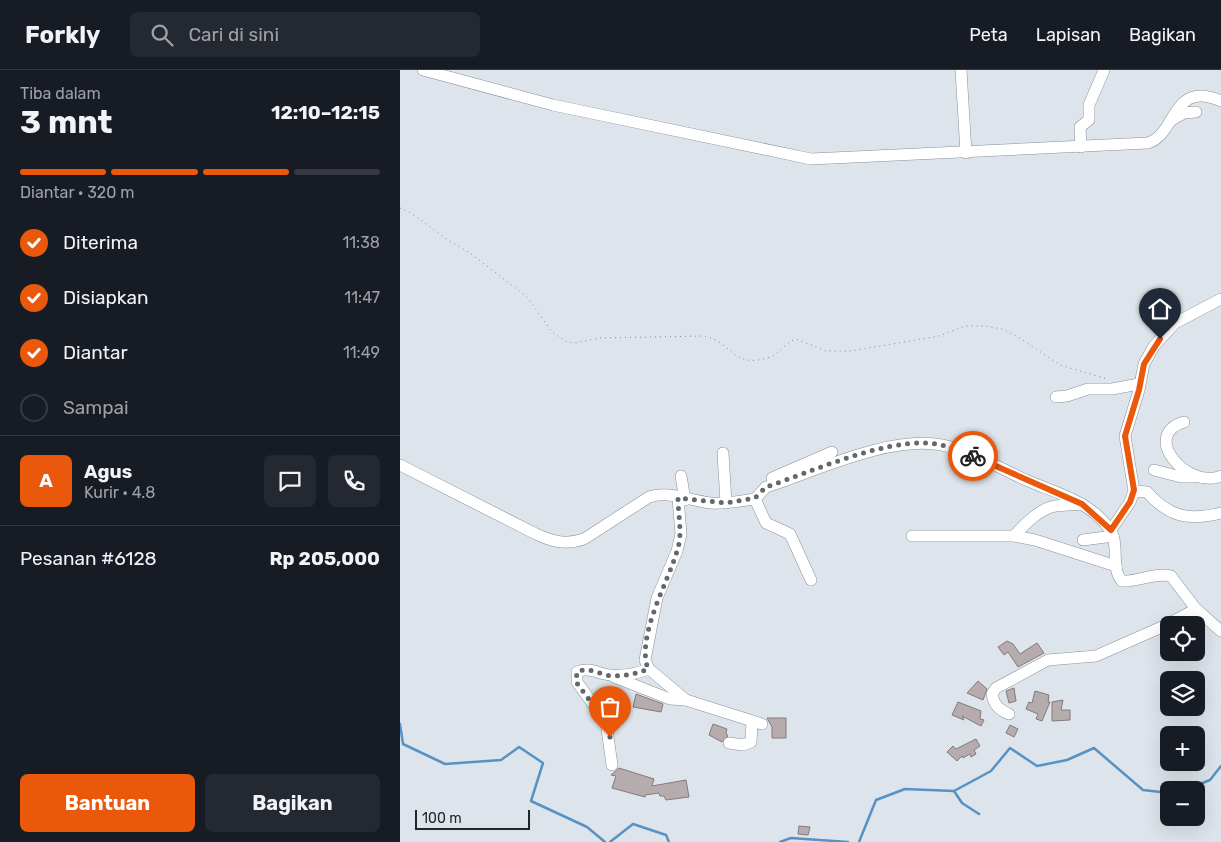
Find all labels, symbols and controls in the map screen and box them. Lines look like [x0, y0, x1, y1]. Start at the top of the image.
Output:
search box [130, 12, 480, 57]
text: Forkly [25, 21, 100, 49]
icon: search [148, 21, 176, 49]
text: Cari di sini [188, 23, 279, 46]
text: Peta [969, 24, 1008, 46]
text: Lapisan [1036, 24, 1101, 46]
text: Bagikan [1129, 24, 1196, 46]
text: Tiba dalam [20, 84, 101, 103]
text: 12:10–12:15 [271, 101, 380, 124]
text: 3 mnt [20, 103, 113, 141]
text: Diantar · 320 m [20, 183, 135, 202]
icon: check [20, 229, 48, 257]
text: Diterima [63, 231, 138, 254]
text: 11:38 [342, 233, 380, 252]
icon: check [20, 284, 48, 312]
text: Disiapkan [63, 286, 148, 309]
text: 11:47 [344, 288, 380, 307]
pin [1139, 288, 1181, 339]
icon: home [1146, 295, 1174, 323]
icon: check [20, 339, 48, 367]
text: Diantar [63, 341, 128, 364]
text: 11:49 [343, 343, 380, 362]
text: Sampai [63, 396, 129, 419]
courier [948, 431, 998, 481]
icon: bike [959, 442, 987, 470]
button: chat [264, 455, 316, 507]
button: phone [328, 455, 380, 507]
text: Agus [84, 460, 132, 483]
text: A [39, 469, 53, 492]
text: Kurir · 4.8 [84, 483, 155, 502]
text: Pesanan #6128 [20, 547, 157, 570]
text: Rp 205,000 [269, 547, 380, 570]
map controls [1160, 616, 1205, 826]
button: locate [1160, 616, 1205, 661]
button: layers [1160, 671, 1205, 716]
pin [589, 686, 631, 737]
icon: bag [596, 693, 624, 721]
button: + [1160, 726, 1205, 771]
button: Bantuan [20, 774, 195, 832]
button: Bagikan [205, 774, 380, 832]
button: − [1160, 781, 1205, 826]
scale bar [415, 807, 530, 830]
text: 100 m [422, 810, 462, 827]

